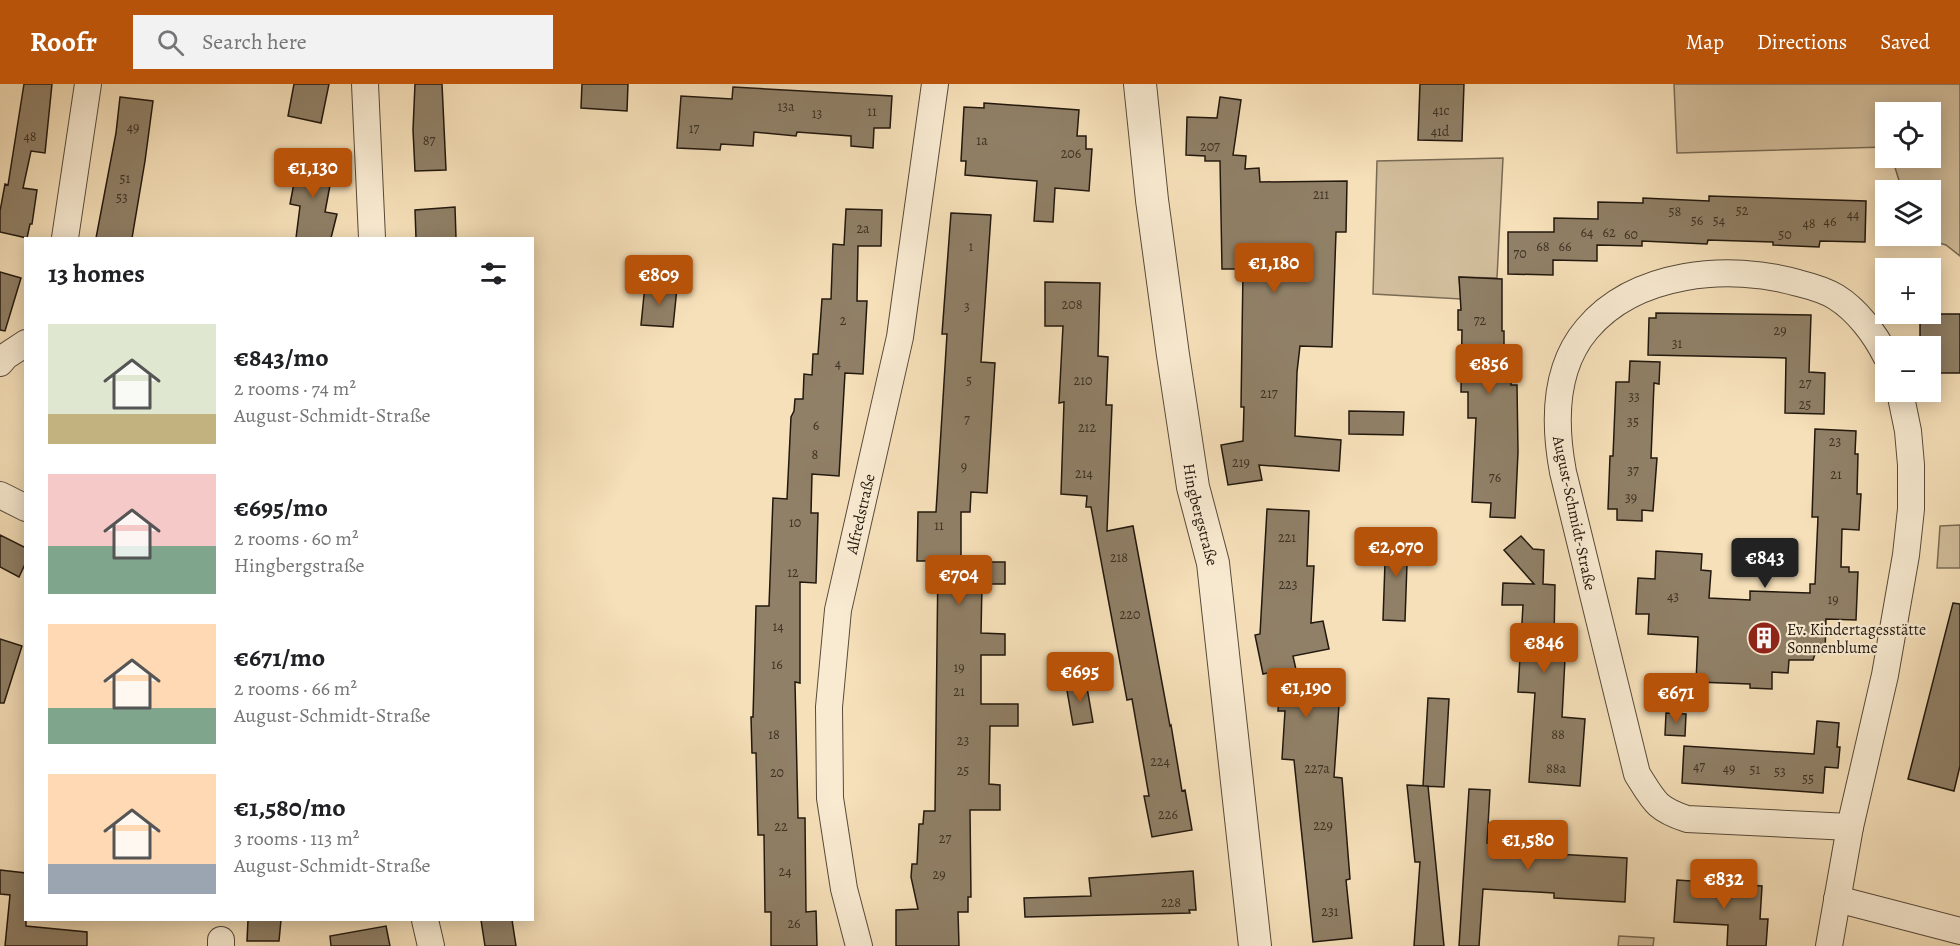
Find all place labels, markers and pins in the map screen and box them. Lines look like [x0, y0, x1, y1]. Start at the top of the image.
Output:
pin: €1,130 [264, 148, 362, 199]
pin: €1,180 [1225, 243, 1323, 294]
pin: €809 [623, 255, 695, 306]
pin: €856 [1453, 344, 1525, 395]
pin: €2,070 [1347, 527, 1445, 578]
pin: €843 [1729, 538, 1801, 589]
pin: €704 [923, 555, 995, 606]
place label: Ev. Kindertagesstätte Sonnenblume [1787, 619, 1926, 659]
building icon: Ev. Kindertagesstätte Sonnenblume [1746, 620, 1782, 656]
pin: €846 [1508, 623, 1580, 674]
pin: €695 [1044, 652, 1116, 703]
pin: €1,190 [1257, 668, 1355, 719]
pin: €671 [1640, 673, 1712, 724]
pin: €1,580 [1479, 820, 1577, 871]
pin: €832 [1688, 859, 1760, 910]

